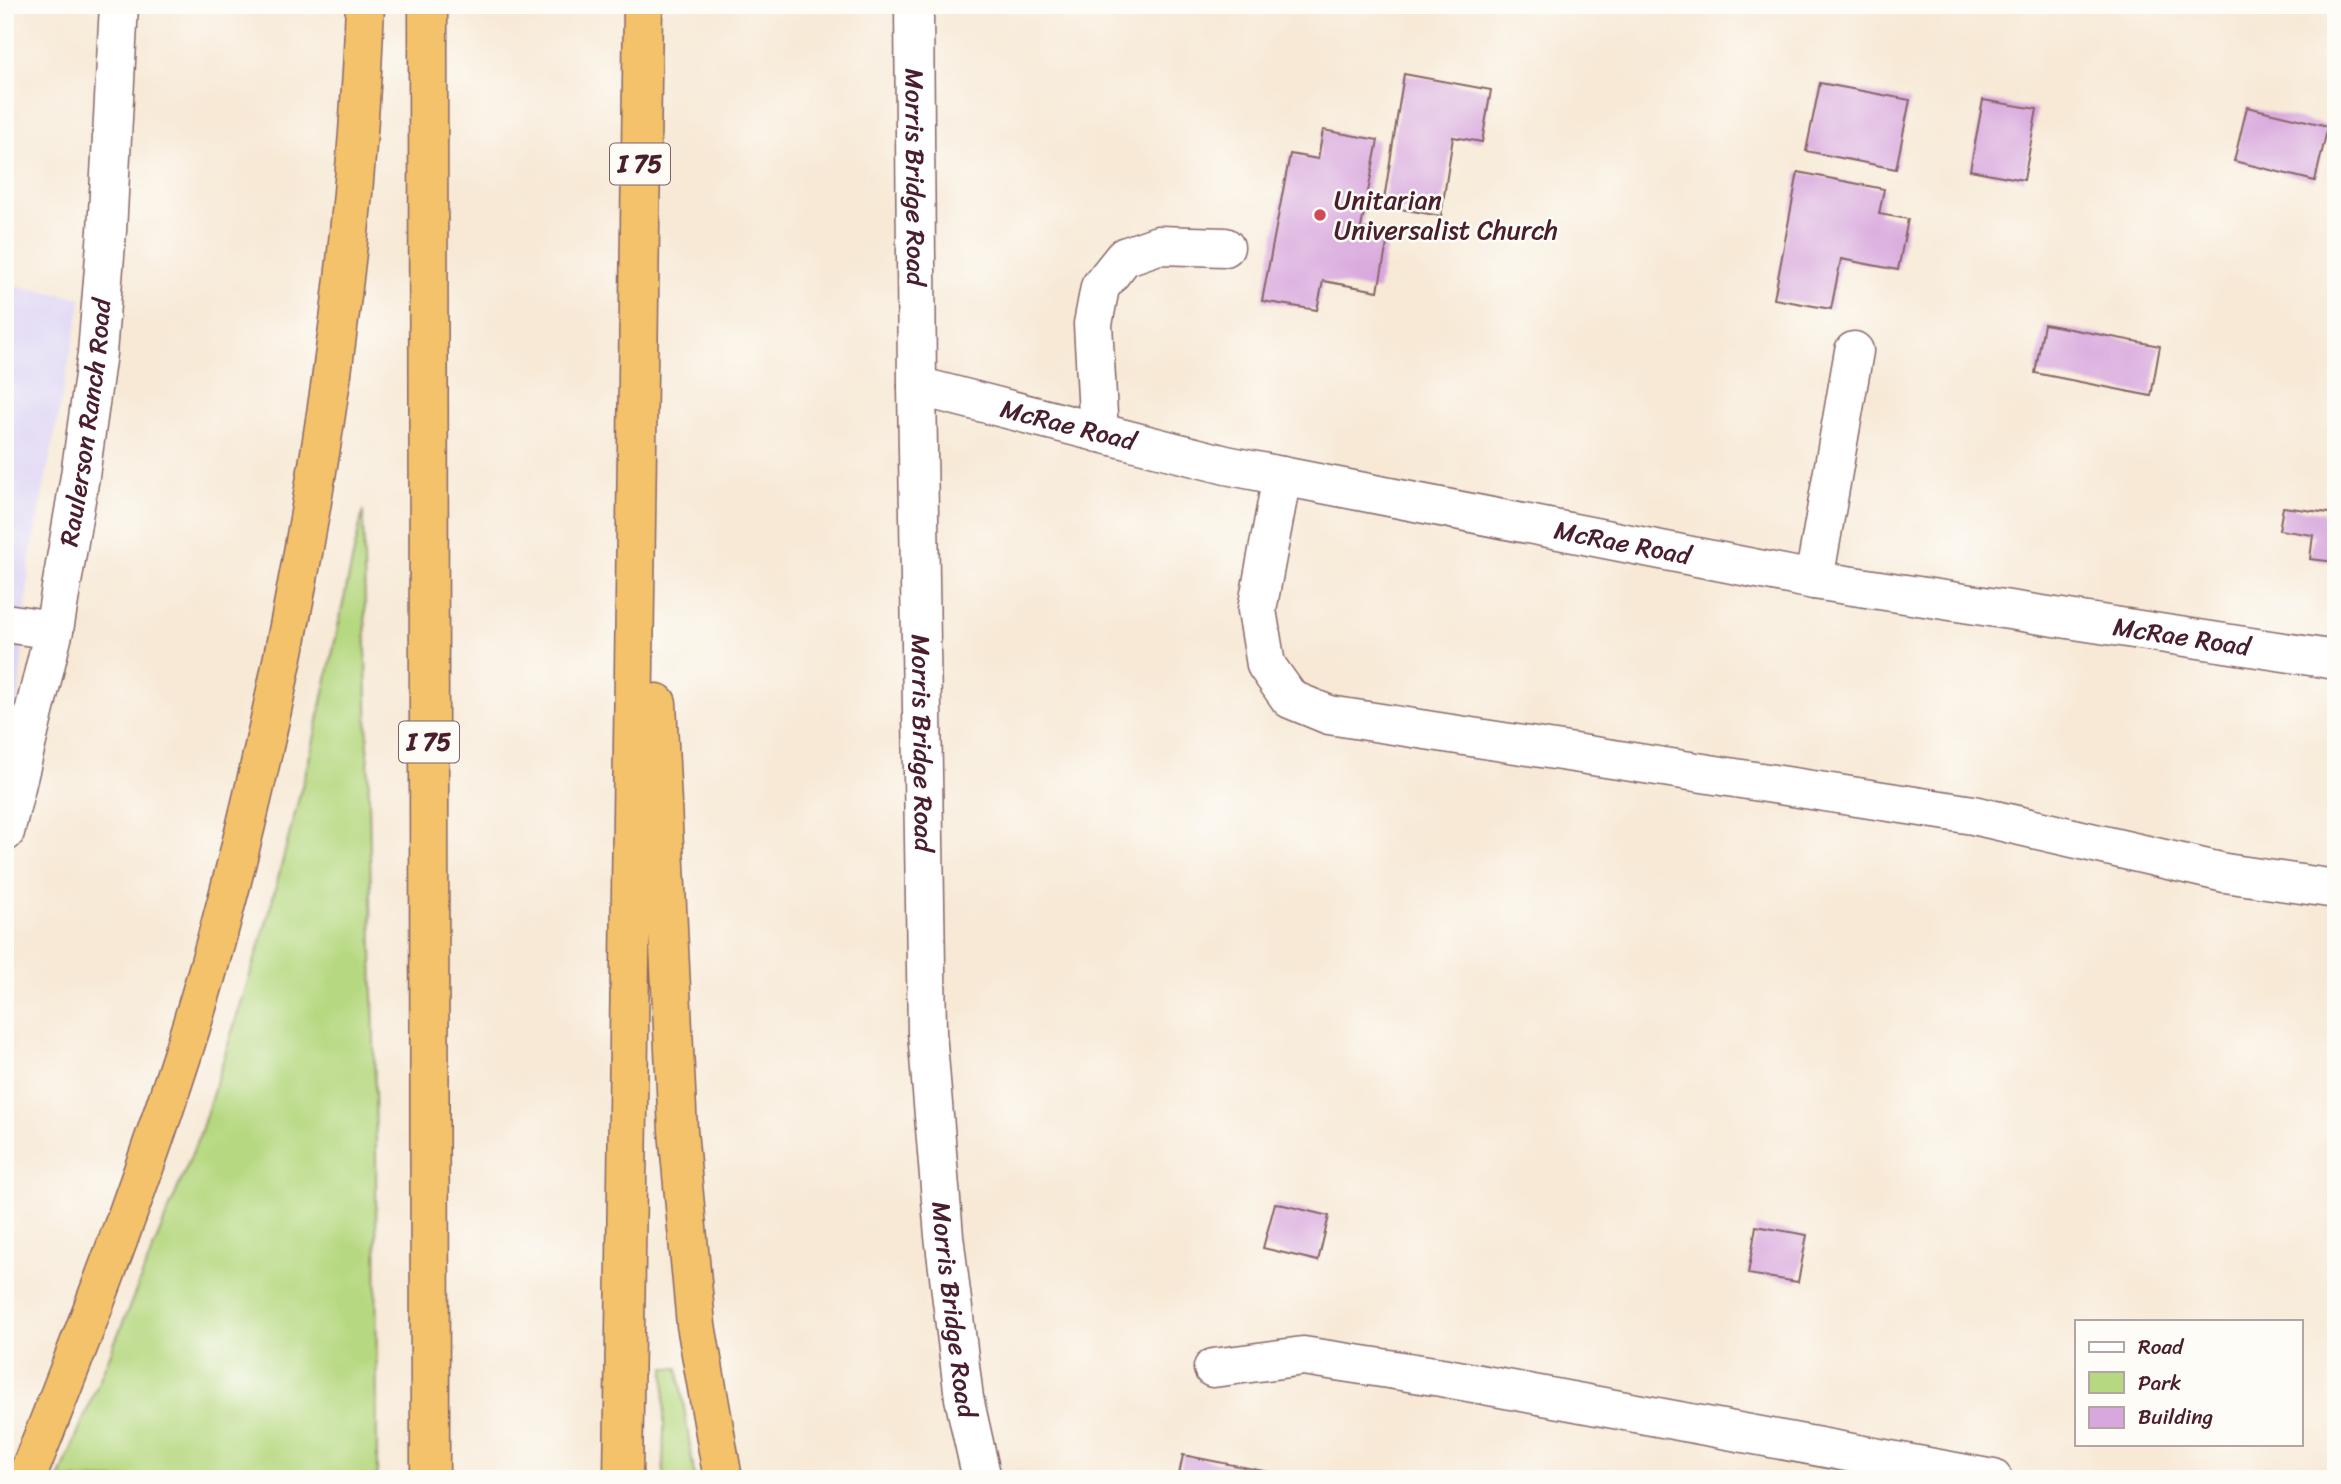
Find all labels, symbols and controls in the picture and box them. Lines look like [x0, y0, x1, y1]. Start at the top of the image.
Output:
street label: Morris Bridge Road [891, 68, 939, 288]
road number: I 75 [610, 144, 670, 184]
place label: Unitarian Universalist Church [1334, 177, 1558, 253]
marker: Unitarian Universalist Church [1312, 207, 1328, 223]
street label: Raulerson Ranch Road [46, 294, 125, 550]
street label: McRae Road [995, 385, 1143, 465]
street label: McRae Road [1550, 507, 1697, 579]
street label: McRae Road [2110, 603, 2256, 670]
street label: Morris Bridge Road [898, 634, 947, 854]
road number: I 75 [399, 722, 459, 762]
street label: Morris Bridge Road [918, 1200, 991, 1424]
legend [2075, 1320, 2302, 1446]
text: Road [2138, 1328, 2185, 1366]
text: Park [2138, 1364, 2181, 1402]
text: Building [2138, 1398, 2214, 1436]

